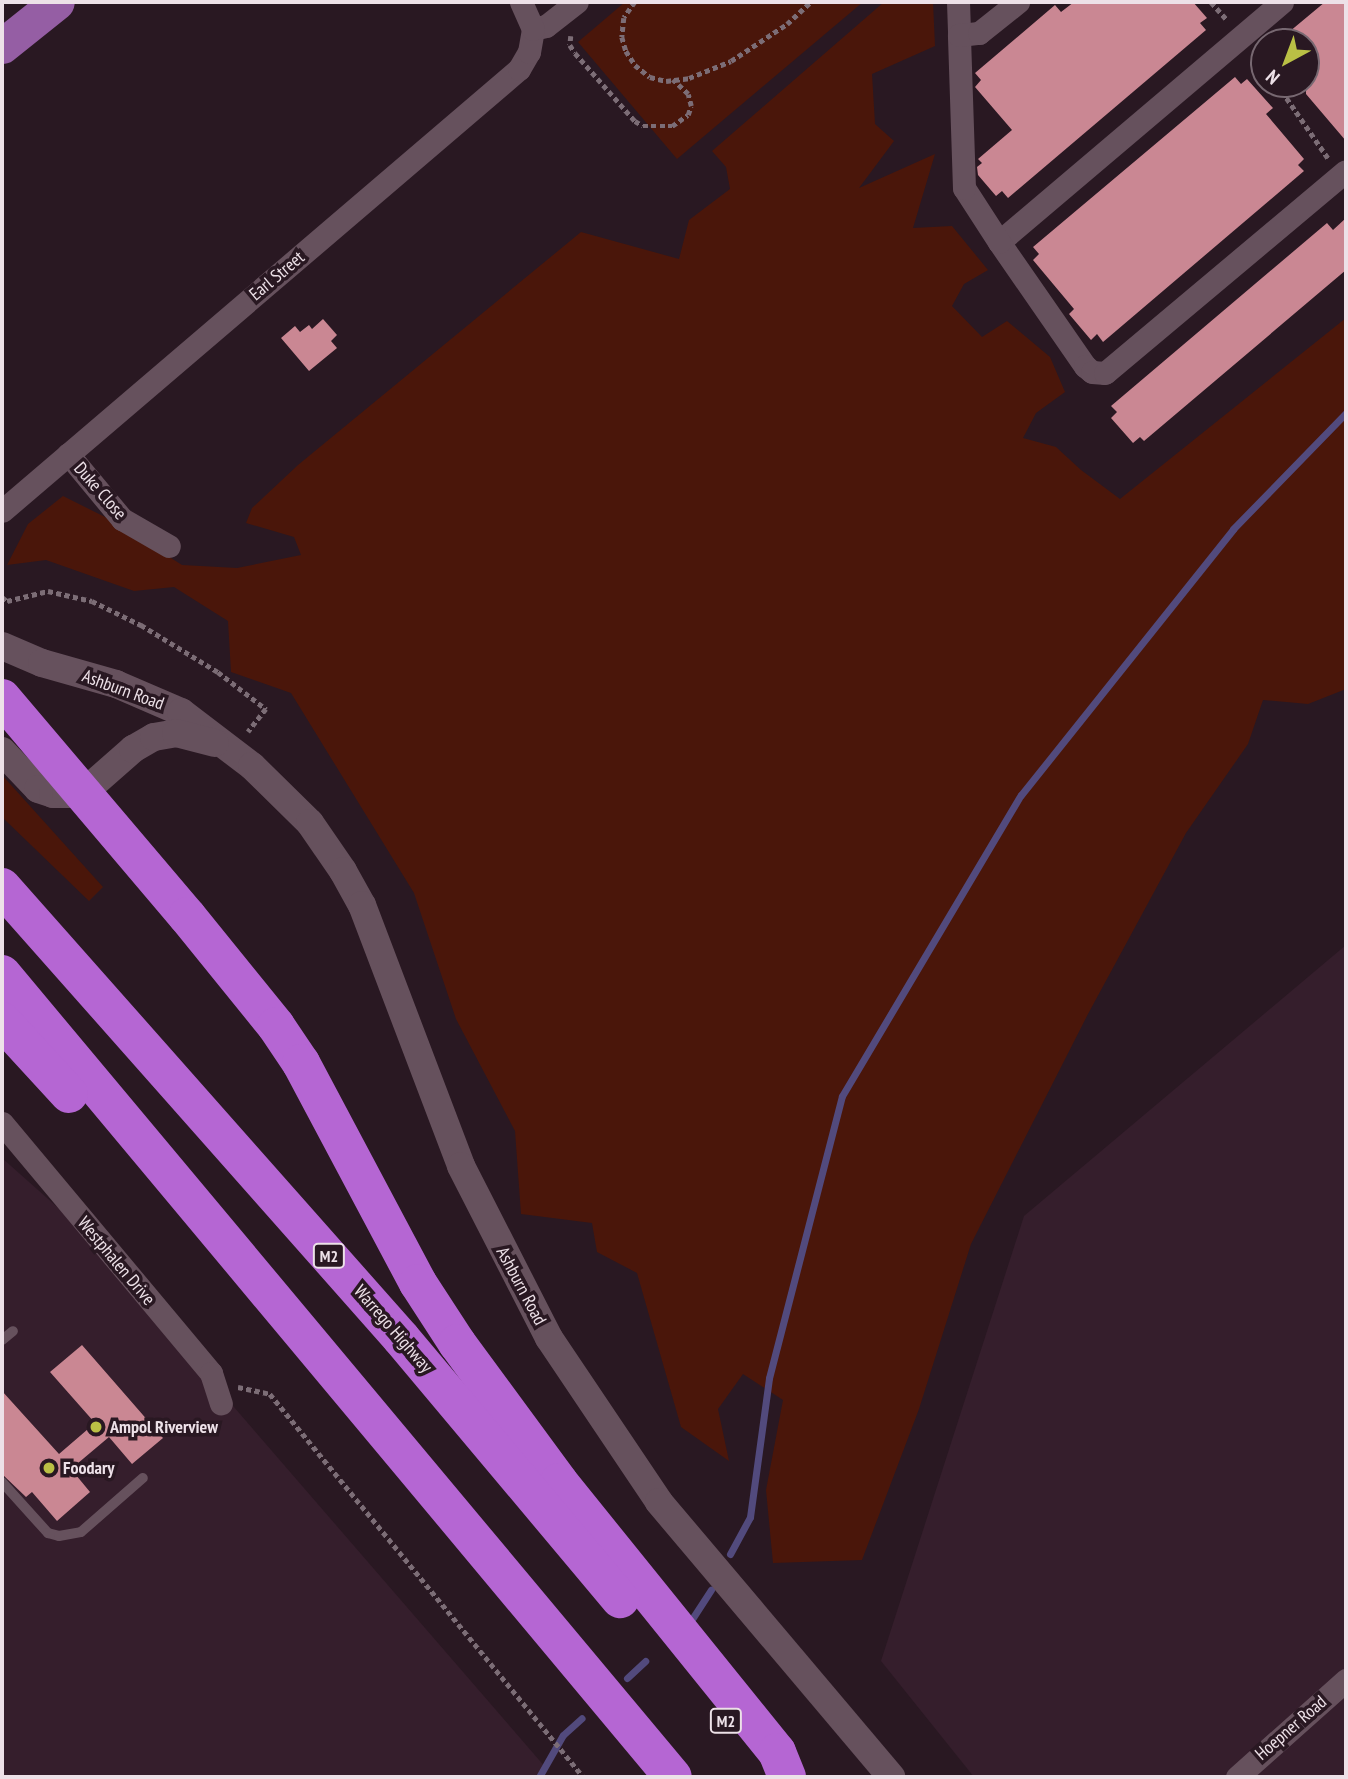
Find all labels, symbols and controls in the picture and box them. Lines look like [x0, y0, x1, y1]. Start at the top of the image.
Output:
north arrow [1250, 28, 1320, 98]
text: N [1261, 65, 1284, 90]
street label: Earl Street [245, 247, 309, 305]
street label: Duke Close [69, 458, 131, 524]
street label: Ashburn Road [79, 665, 167, 715]
street label: Westphalen Drive [73, 1212, 159, 1310]
street label: Ashburn Road [491, 1243, 551, 1329]
road number: M2 [312, 1244, 346, 1268]
street label: Warrego Highway [349, 1281, 437, 1377]
place label: Ampol Riverview [110, 1416, 218, 1438]
marker: Ampol Riverview [88, 1419, 104, 1435]
place label: Foodary [63, 1457, 114, 1479]
marker: Foodary [41, 1460, 57, 1476]
street label: Hoepner Road [1251, 1691, 1331, 1765]
road number: M2 [708, 1708, 744, 1734]

